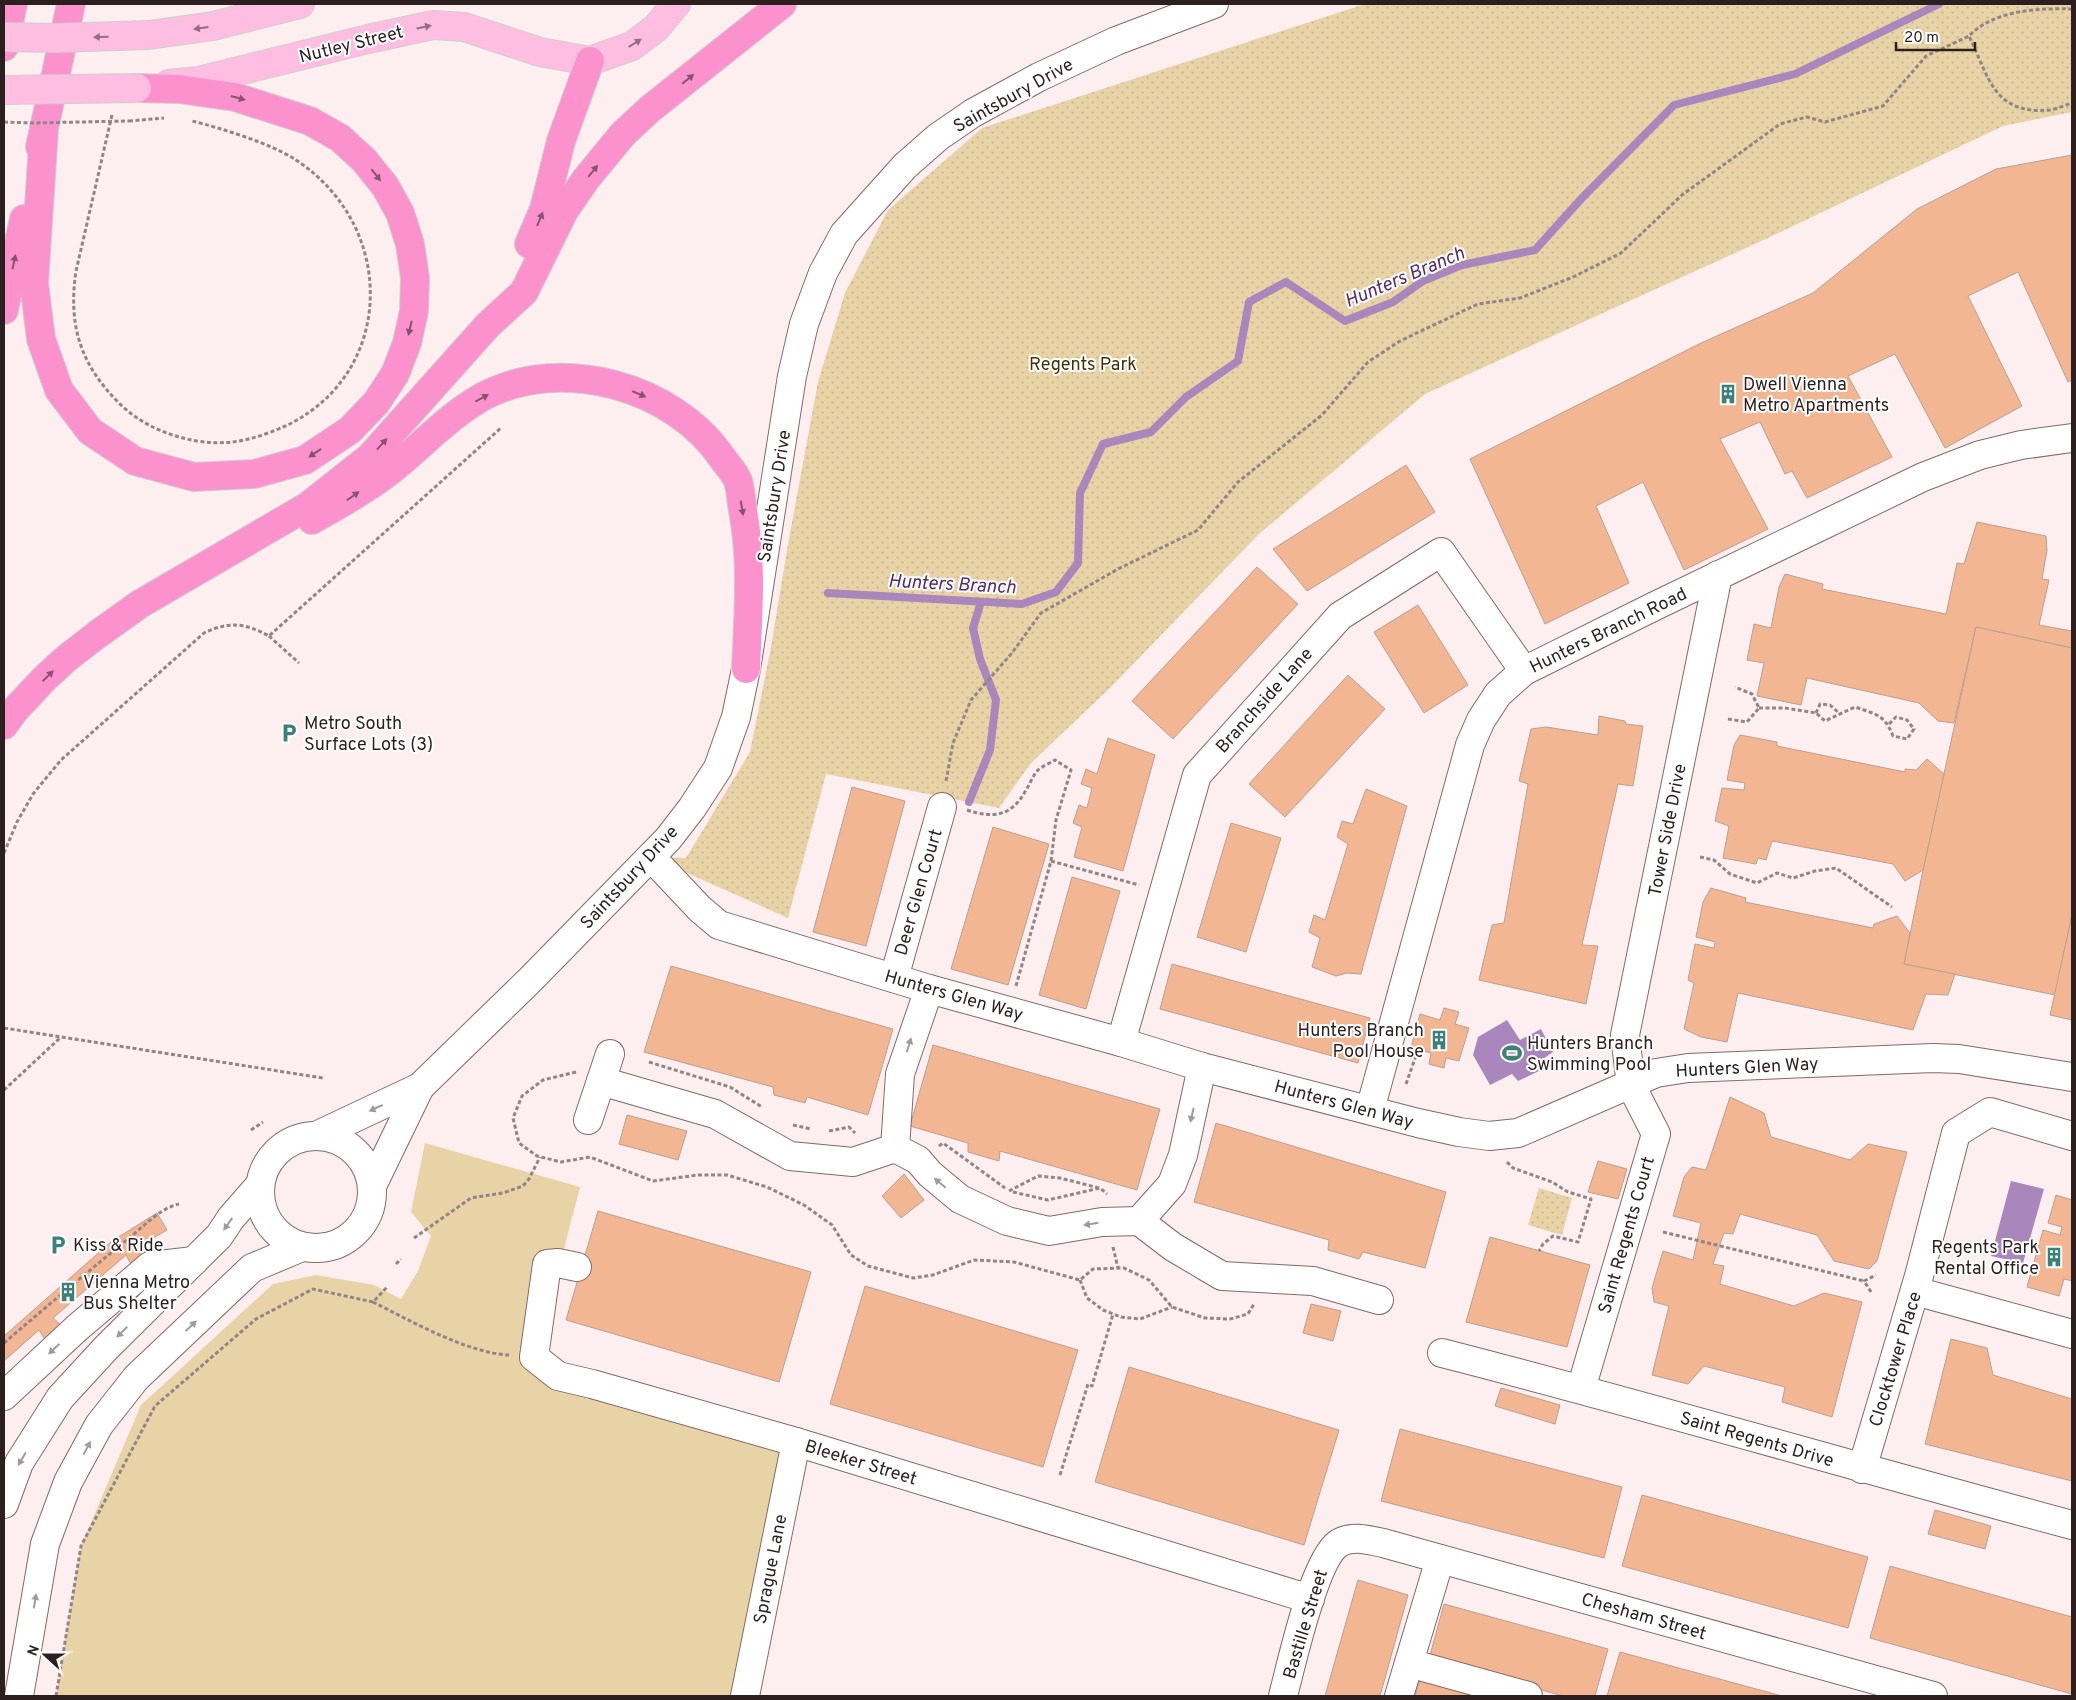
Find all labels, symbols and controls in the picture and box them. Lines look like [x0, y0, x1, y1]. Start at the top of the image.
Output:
scale bar [1896, 20, 1975, 52]
street label: Nutley Street [297, 21, 406, 70]
one-way arrow [417, 23, 432, 31]
one-way arrow [193, 24, 209, 32]
text: 20 m [1904, 29, 1939, 48]
one-way arrow [92, 33, 108, 41]
one-way arrow [629, 38, 642, 47]
street label: Saintsbury Drive [950, 54, 1078, 139]
one-way arrow [681, 73, 694, 84]
one-way arrow [230, 94, 245, 102]
one-way arrow [587, 165, 598, 178]
one-way arrow [371, 168, 382, 181]
one-way arrow [536, 212, 544, 226]
water label: Hunters Branch [1341, 242, 1469, 314]
one-way arrow [10, 255, 18, 270]
one-way arrow [406, 321, 414, 336]
park label: Regents Park [1029, 354, 1137, 377]
place label: Dwell Vienna Metro Apartments [1743, 374, 1889, 418]
building icon: Dwell Vienna Metro Apartments [1717, 383, 1739, 405]
one-way arrow [632, 390, 646, 398]
one-way arrow [474, 394, 489, 402]
street label: Saintsbury Drive [754, 428, 797, 564]
one-way arrow [376, 438, 388, 450]
one-way arrow [308, 449, 322, 458]
one-way arrow [346, 491, 359, 501]
one-way arrow [739, 500, 747, 516]
water label: Hunters Branch [887, 570, 1017, 600]
street label: Hunters Branch Road [1526, 583, 1691, 679]
street label: Branchside Lane [1212, 643, 1319, 759]
one-way arrow [42, 670, 54, 682]
place label: Metro South Surface Lots (3) [304, 713, 433, 757]
parking icon: Metro South Surface Lots (3) [278, 722, 300, 744]
street label: Tower Side Drive [1644, 762, 1693, 899]
street label: Saintsbury Drive [576, 821, 684, 935]
street label: Deer Glen Court [890, 826, 949, 958]
street label: Hunters Glen Way [882, 966, 1026, 1027]
place label: Hunters Branch Pool House [1298, 1020, 1424, 1064]
building icon: Hunters Branch Pool House [1428, 1029, 1450, 1051]
place label: Hunters Branch Swimming Pool [1527, 1033, 1653, 1077]
one-way arrow [906, 1037, 914, 1052]
sports icon: Hunters Branch Swimming Pool [1501, 1042, 1523, 1064]
street label: Hunters Glen Way [1675, 1053, 1819, 1084]
street label: Hunters Glen Way [1271, 1076, 1416, 1135]
one-way arrow [369, 1104, 383, 1112]
one-way arrow [1188, 1107, 1196, 1122]
street label: Saint Regents Court [1594, 1154, 1661, 1317]
one-way arrow [935, 1177, 947, 1189]
one-way arrow [222, 1217, 233, 1230]
one-way arrow [1082, 1221, 1098, 1229]
parking icon: Kiss & Ride [47, 1234, 69, 1256]
place label: Kiss & Ride [73, 1235, 163, 1258]
place label: Regents Park Rental Office [1931, 1237, 2039, 1281]
building icon: Regents Park Rental Office [2043, 1246, 2065, 1268]
place label: Vienna Metro Bus Shelter [83, 1272, 190, 1316]
building icon: Vienna Metro Bus Shelter [57, 1281, 79, 1303]
street label: Clocktower Place [1865, 1289, 1928, 1430]
one-way arrow [185, 1320, 197, 1332]
one-way arrow [116, 1326, 128, 1338]
one-way arrow [48, 1343, 60, 1355]
street label: Saint Regents Drive [1677, 1407, 1836, 1473]
street label: Bleeker Street [802, 1435, 919, 1491]
one-way arrow [82, 1442, 91, 1455]
one-way arrow [17, 1452, 26, 1465]
street label: Sprague Lane [750, 1513, 793, 1626]
street label: Bastille Street [1279, 1567, 1334, 1682]
street label: Chesham Street [1578, 1589, 1709, 1646]
one-way arrow [32, 1593, 40, 1609]
north arrow [20, 1630, 70, 1680]
text: N [25, 1643, 44, 1659]

